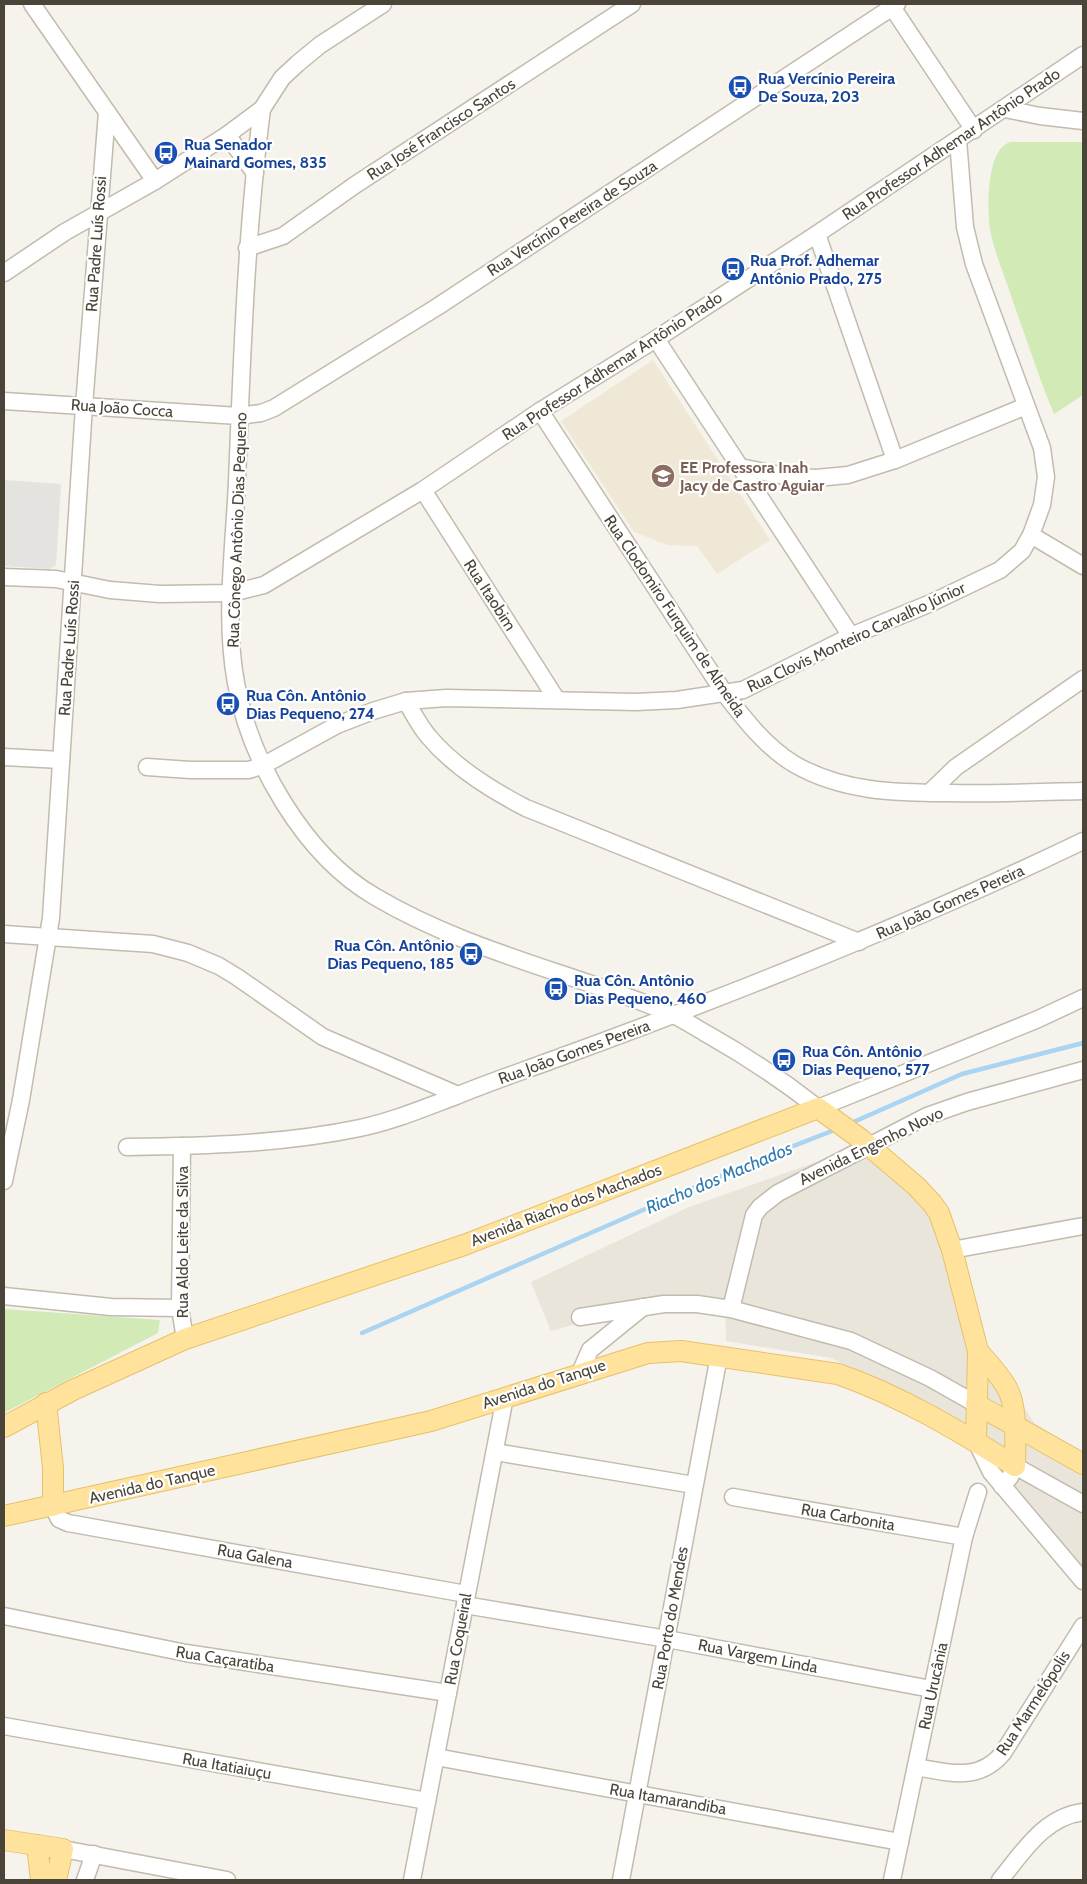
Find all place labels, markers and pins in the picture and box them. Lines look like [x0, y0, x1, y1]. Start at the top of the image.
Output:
place label: Rua Vercínio Pereira De Souza, 203 [758, 69, 895, 106]
bus stop icon: Rua Vercínio Pereira De Souza, 203 [727, 74, 753, 100]
place label: Rua Senador Mainard Gomes, 835 [184, 135, 326, 172]
bus stop icon: Rua Senador Mainard Gomes, 835 [153, 140, 179, 166]
place label: Rua Prof. Adhemar Antônio Prado, 275 [750, 251, 882, 288]
bus stop icon: Rua Prof. Adhemar Antônio Prado, 275 [720, 256, 746, 282]
place label: EE Professora Inah Jacy de Castro Aguiar [679, 458, 825, 495]
school or university icon: EE Professora Inah Jacy de Castro Aguiar [650, 463, 676, 489]
place label: Rua Côn. Antônio Dias Pequeno, 274 [246, 686, 375, 723]
bus stop icon: Rua Côn. Antônio Dias Pequeno, 274 [215, 691, 241, 717]
place label: Rua Côn. Antônio Dias Pequeno, 185 [327, 936, 454, 973]
bus stop icon: Rua Côn. Antônio Dias Pequeno, 185 [458, 941, 484, 967]
place label: Rua Côn. Antônio Dias Pequeno, 460 [574, 971, 707, 1008]
bus stop icon: Rua Côn. Antônio Dias Pequeno, 460 [543, 976, 569, 1002]
place label: Rua Côn. Antônio Dias Pequeno, 577 [802, 1042, 930, 1079]
bus stop icon: Rua Côn. Antônio Dias Pequeno, 577 [771, 1047, 797, 1073]

